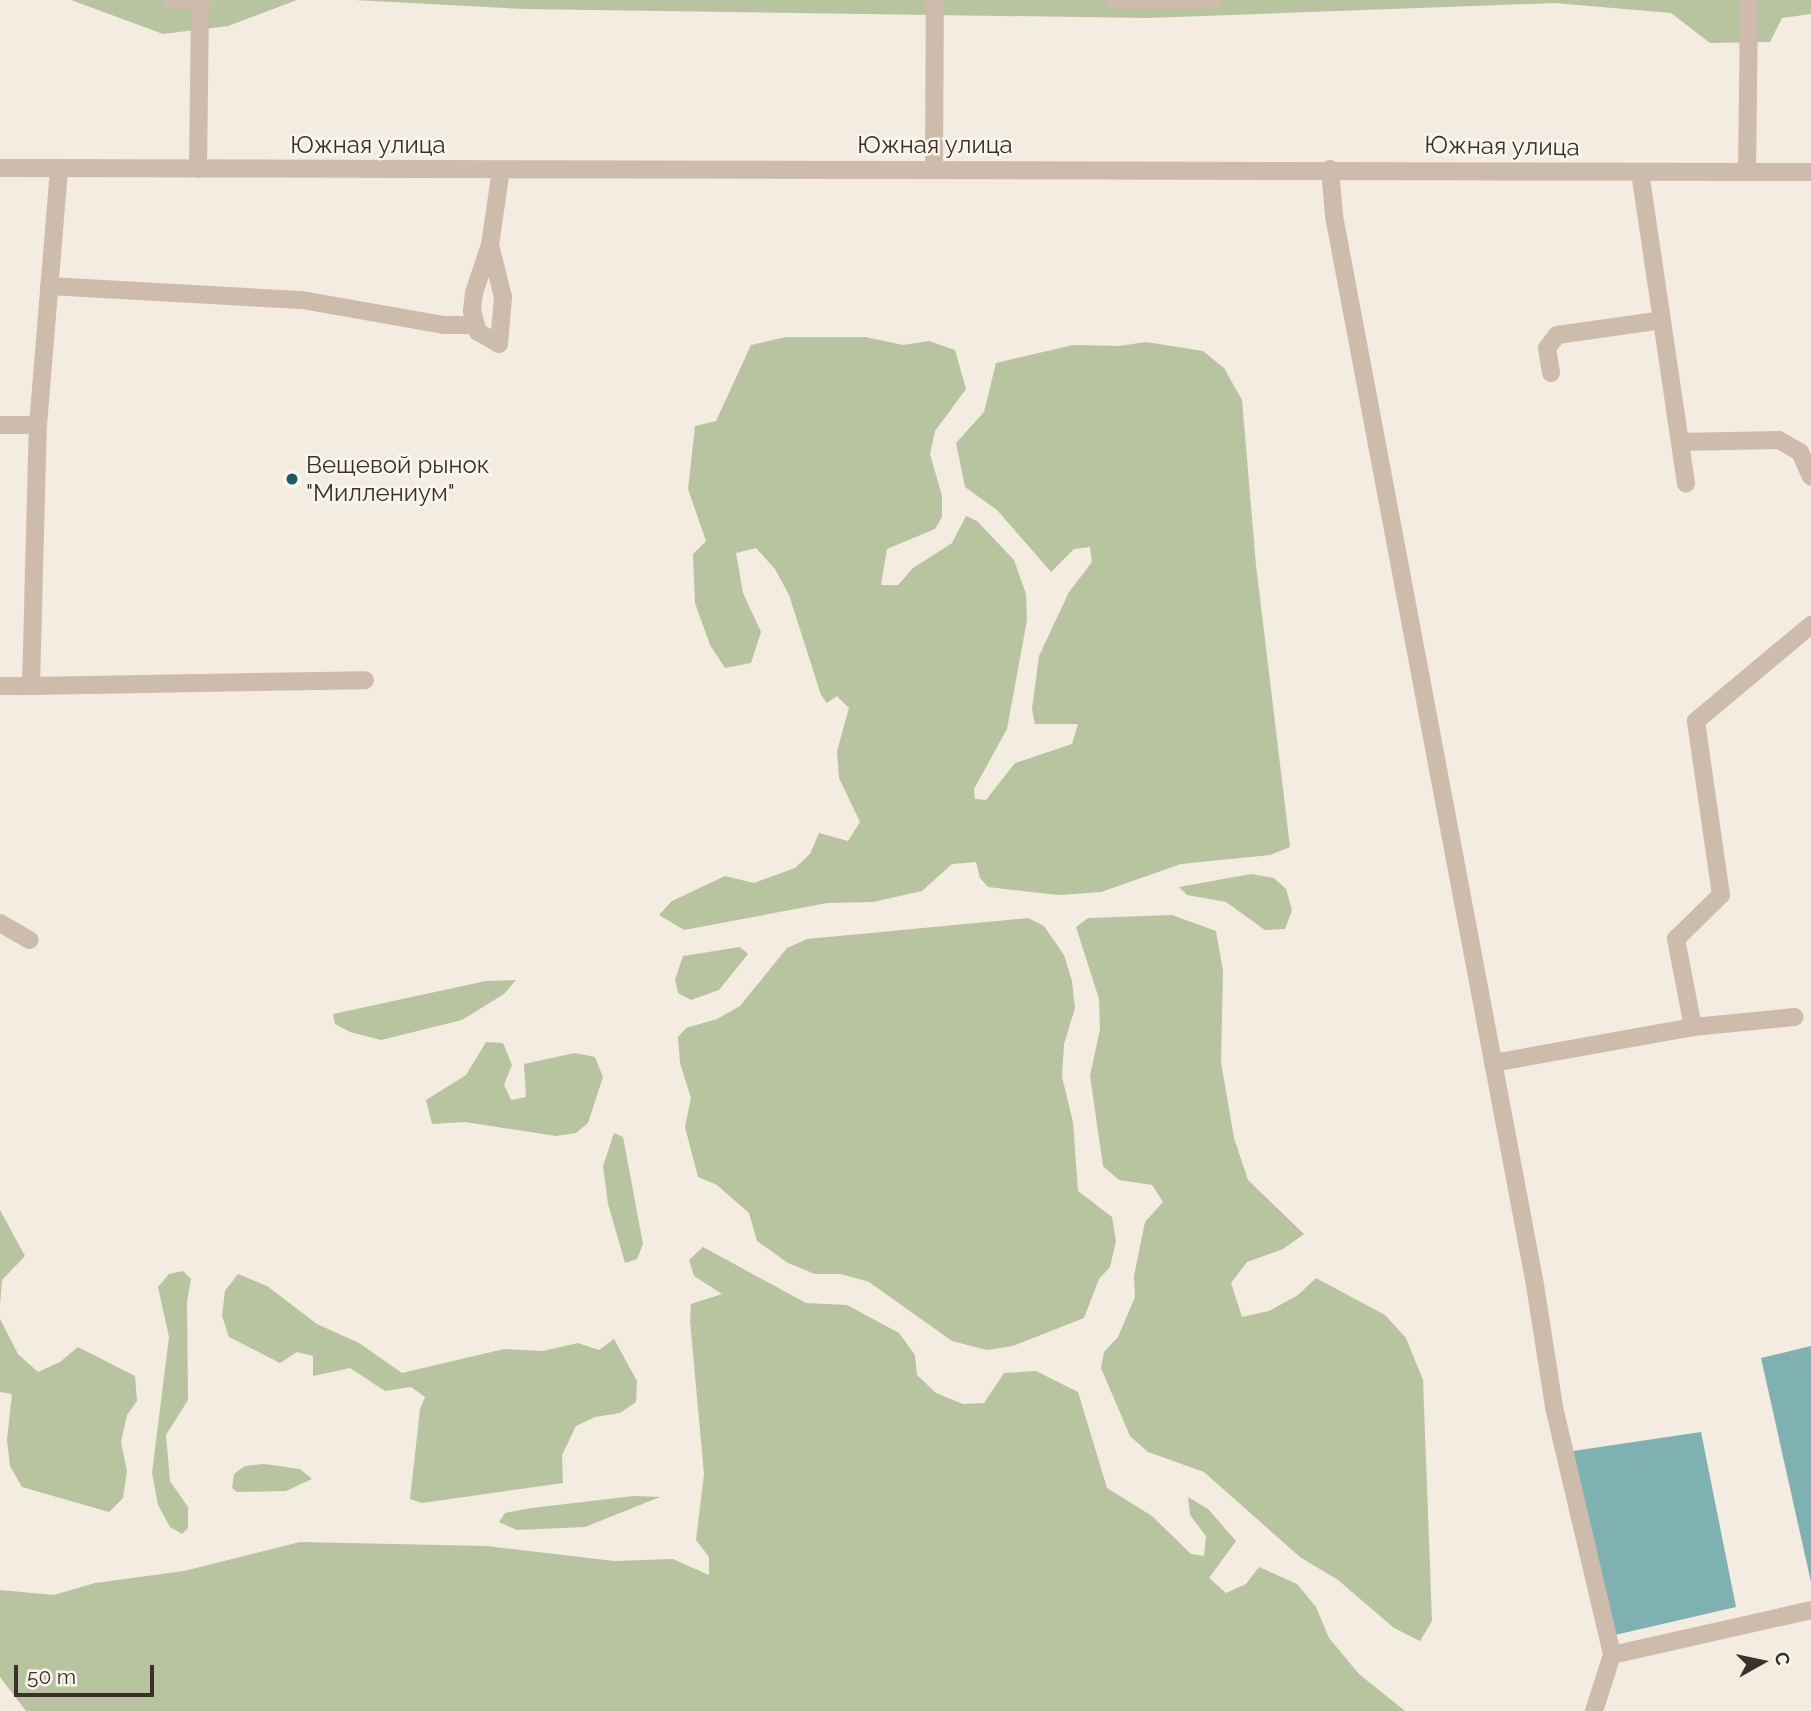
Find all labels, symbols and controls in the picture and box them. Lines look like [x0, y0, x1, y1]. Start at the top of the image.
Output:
street label: Южная улица [1424, 130, 1580, 162]
street label: Южная улица [290, 131, 446, 159]
street label: Южная улица [857, 131, 1013, 159]
place label: Вещевой рынок "Миллениум" [306, 451, 489, 507]
marker: Вещевой рынок "Миллениум" [284, 471, 300, 487]
north arrow [1727, 1627, 1797, 1697]
text: С [1771, 1651, 1795, 1667]
scale bar [18, 1652, 158, 1696]
text: 50 m [27, 1664, 76, 1689]

